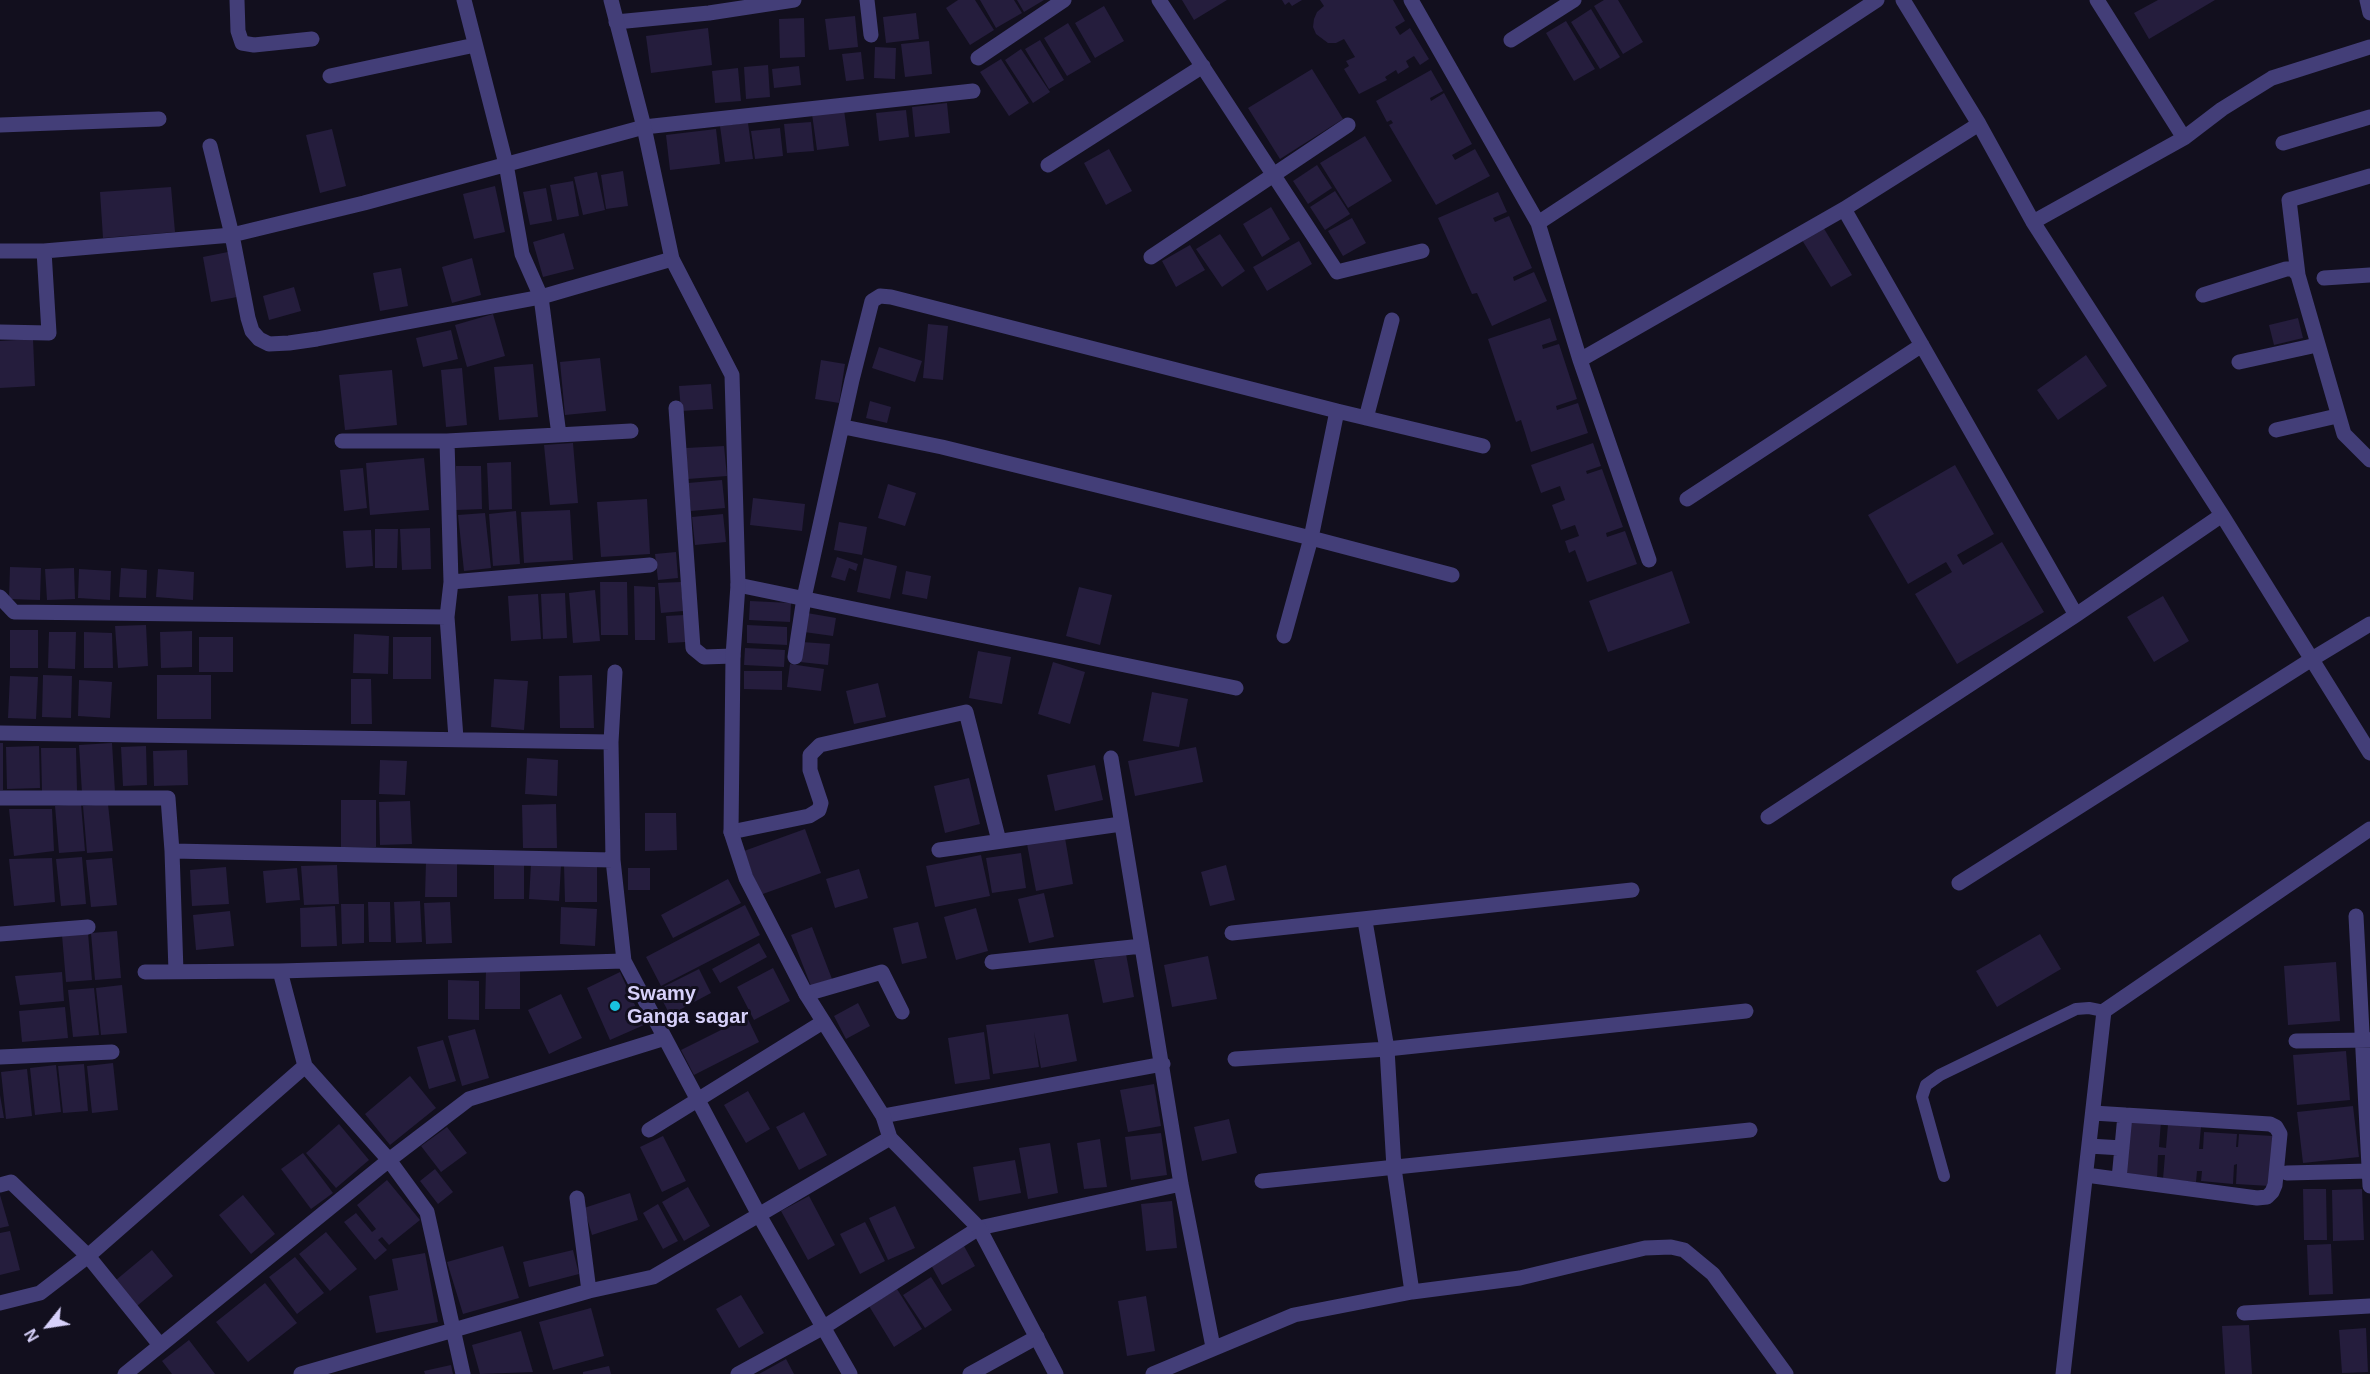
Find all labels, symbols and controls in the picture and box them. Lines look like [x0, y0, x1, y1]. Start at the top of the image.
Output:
place label: Swamy Ganga sagar [627, 982, 748, 1029]
marker: Swamy Ganga sagar [608, 999, 622, 1013]
north arrow [18, 1296, 78, 1356]
text: N [22, 1326, 42, 1345]

